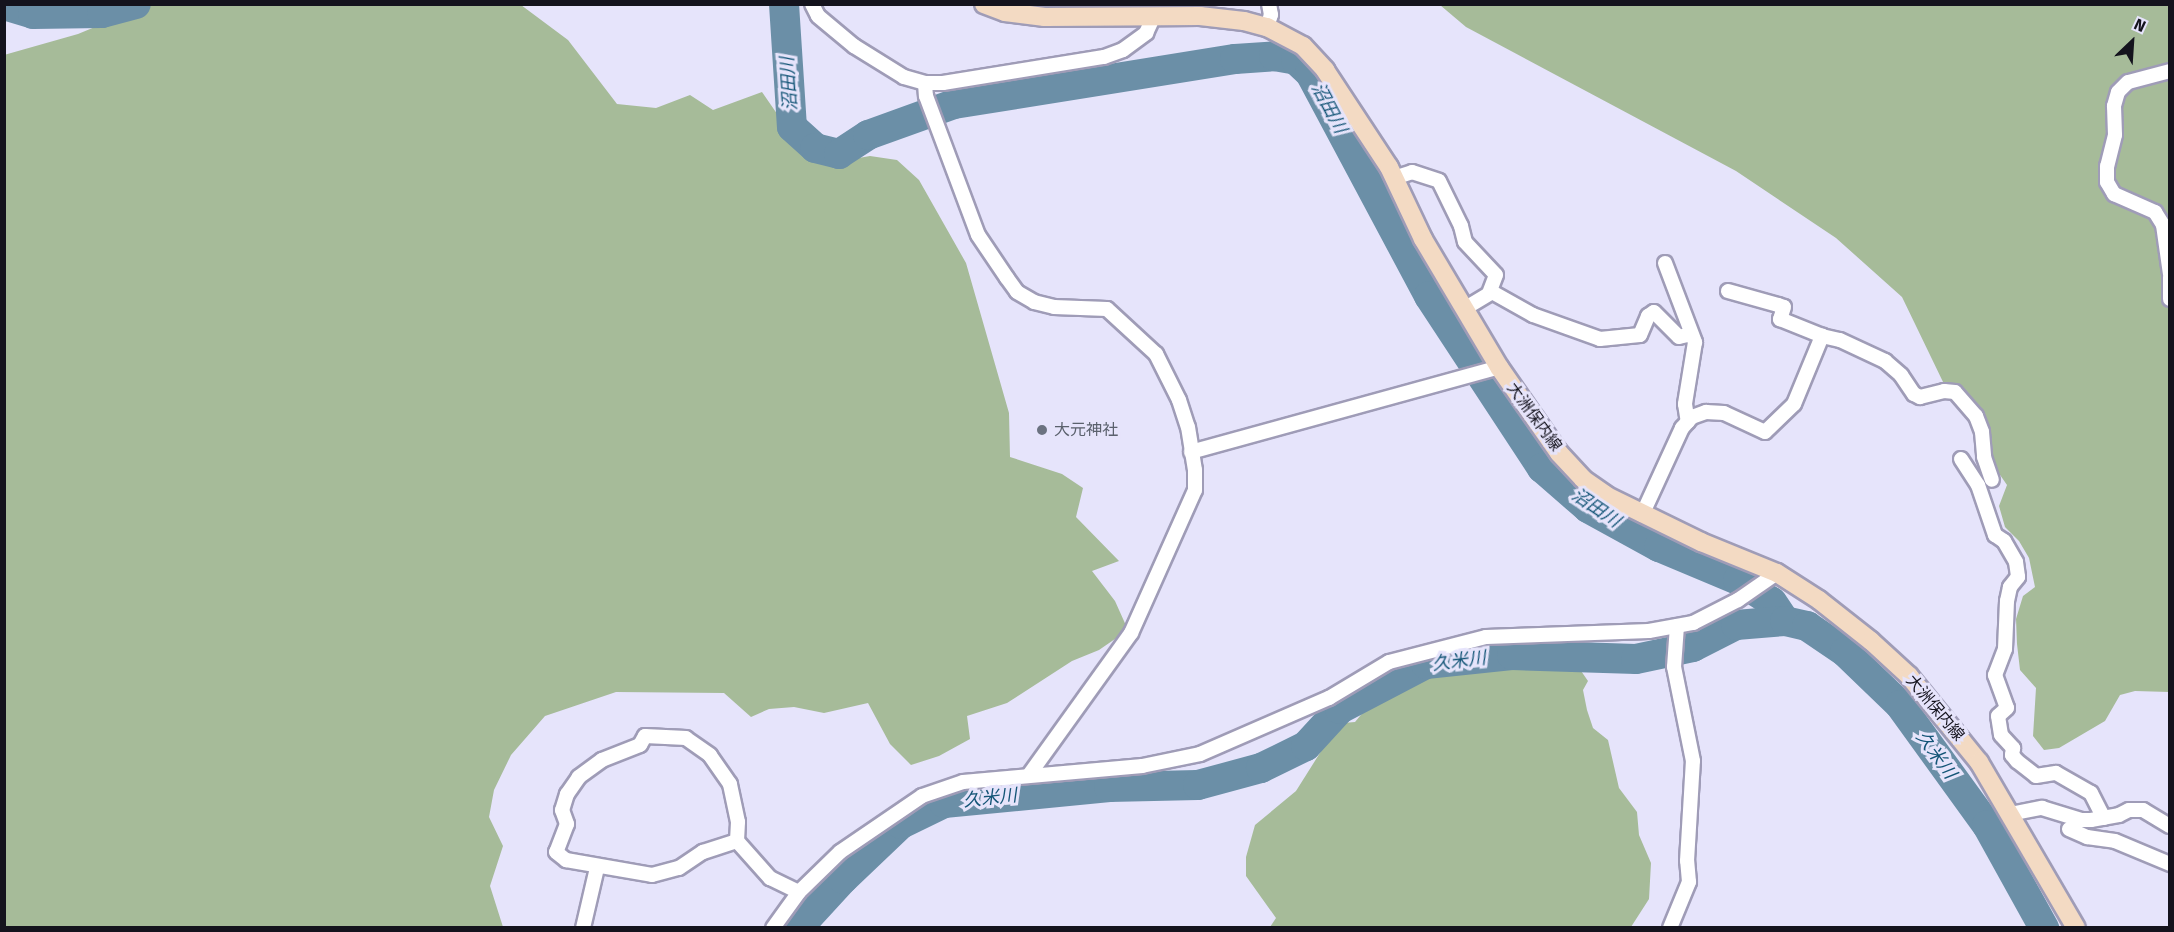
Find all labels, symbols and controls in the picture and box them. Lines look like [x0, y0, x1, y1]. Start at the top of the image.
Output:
north arrow [2102, 12, 2162, 72]
text: N [2131, 14, 2149, 36]
water label: 沼田川 [776, 56, 802, 112]
water label: 沼田川 [1307, 79, 1351, 137]
street label: 大洲保内線 [1503, 379, 1565, 455]
place label: 大元神社 [1054, 420, 1118, 440]
marker: 大元神社 [1035, 423, 1049, 437]
water label: 沼田川 [1568, 484, 1624, 532]
water label: 久米川 [1431, 647, 1487, 675]
street label: 大洲保内線 [1902, 671, 1968, 745]
water label: 久米川 [1911, 727, 1961, 783]
water label: 久米川 [962, 784, 1018, 812]

